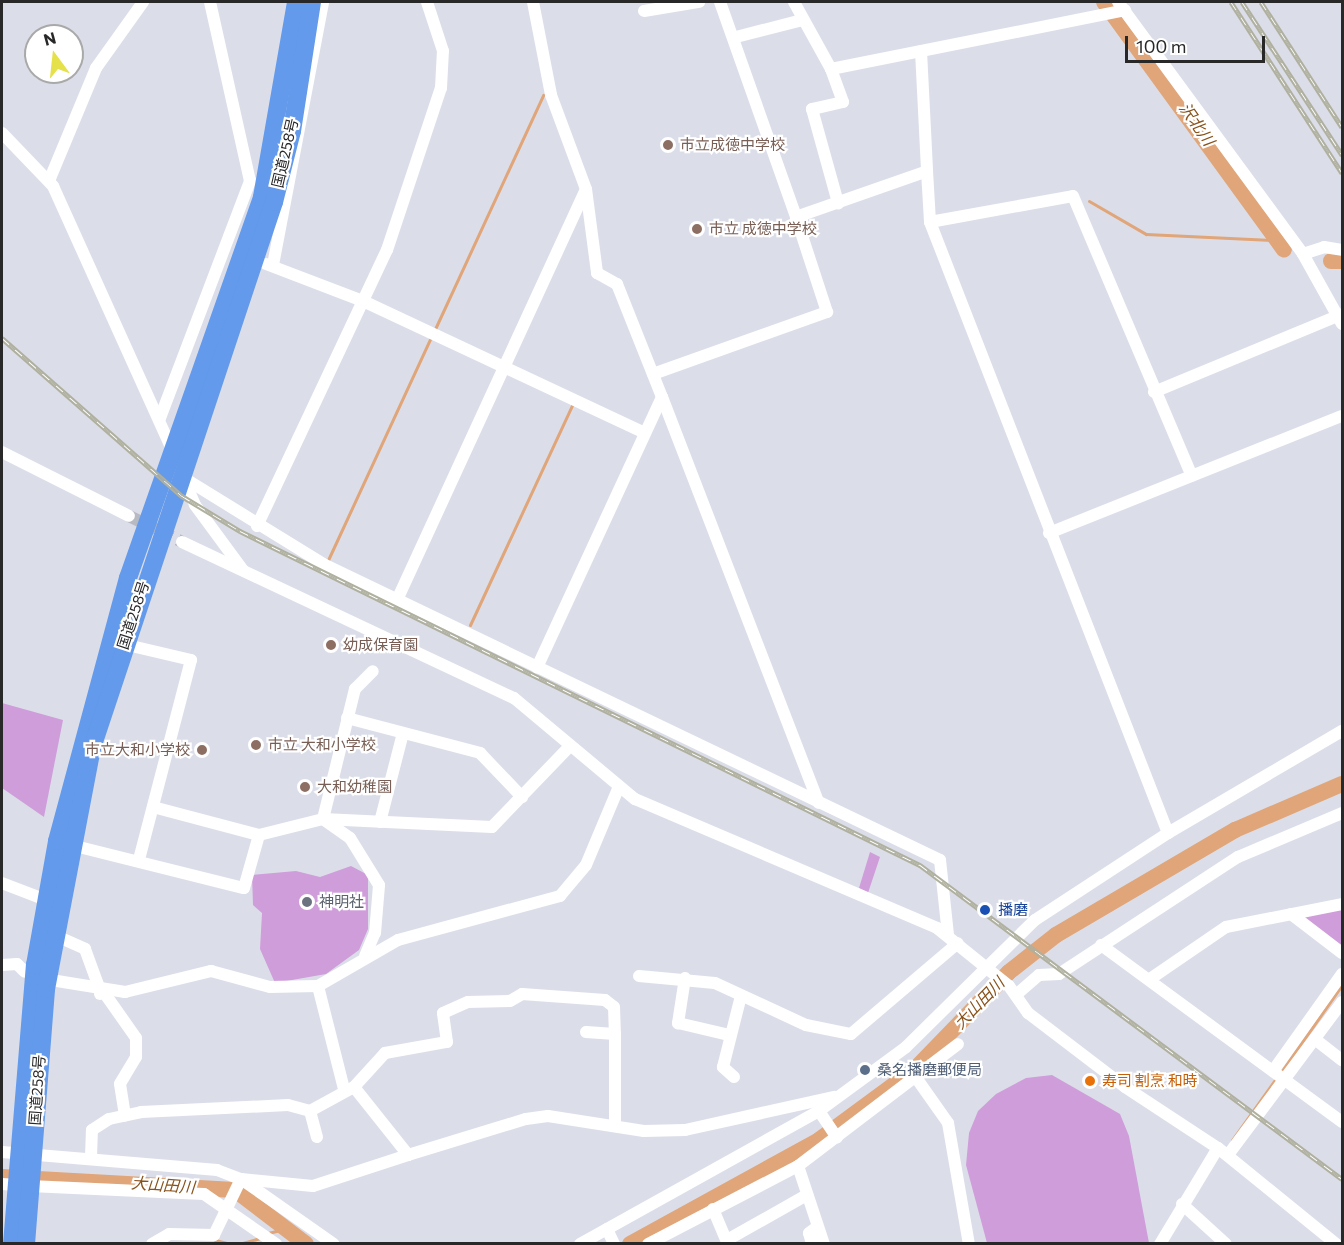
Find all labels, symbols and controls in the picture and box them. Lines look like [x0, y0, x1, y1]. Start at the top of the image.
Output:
north arrow [24, 24, 84, 84]
scale bar [1128, 24, 1268, 62]
text: N [41, 27, 58, 49]
text: 100 m [1136, 35, 1186, 57]
water label: 沢北川 [1175, 99, 1219, 149]
street label: 国道258号 [268, 116, 302, 190]
place label: 市立成徳中学校 [680, 136, 785, 154]
marker: 市立成徳中学校 [661, 138, 675, 152]
place label: 市立 成徳中学校 [709, 220, 817, 238]
marker: 市立 成徳中学校 [690, 222, 704, 236]
street label: 国道258号 [113, 578, 153, 652]
place label: 幼成保育園 [343, 636, 418, 654]
marker: 幼成保育園 [324, 638, 338, 652]
place label: 市立 大和小学校 [268, 736, 376, 754]
marker: 市立 大和小学校 [249, 738, 263, 752]
place label: 市立大和小学校 [85, 741, 190, 759]
marker: 市立大和小学校 [195, 743, 209, 757]
place label: 大和幼稚園 [317, 778, 392, 796]
marker: 大和幼稚園 [298, 780, 312, 794]
place label: 神明社 [319, 893, 364, 911]
marker: 神明社 [300, 895, 314, 909]
marker: 播磨 [976, 901, 994, 919]
place label: 播磨 [998, 901, 1028, 919]
water label: 大山田川 [950, 973, 1008, 1033]
street label: 国道258号 [26, 1054, 48, 1126]
place label: 桑名播磨郵便局 [877, 1061, 982, 1079]
marker: 桑名播磨郵便局 [858, 1063, 872, 1077]
place label: 寿司 割烹 和時 [1102, 1072, 1198, 1090]
marker: 寿司 割烹 和時 [1083, 1074, 1097, 1088]
water label: 大山田川 [130, 1173, 196, 1197]

